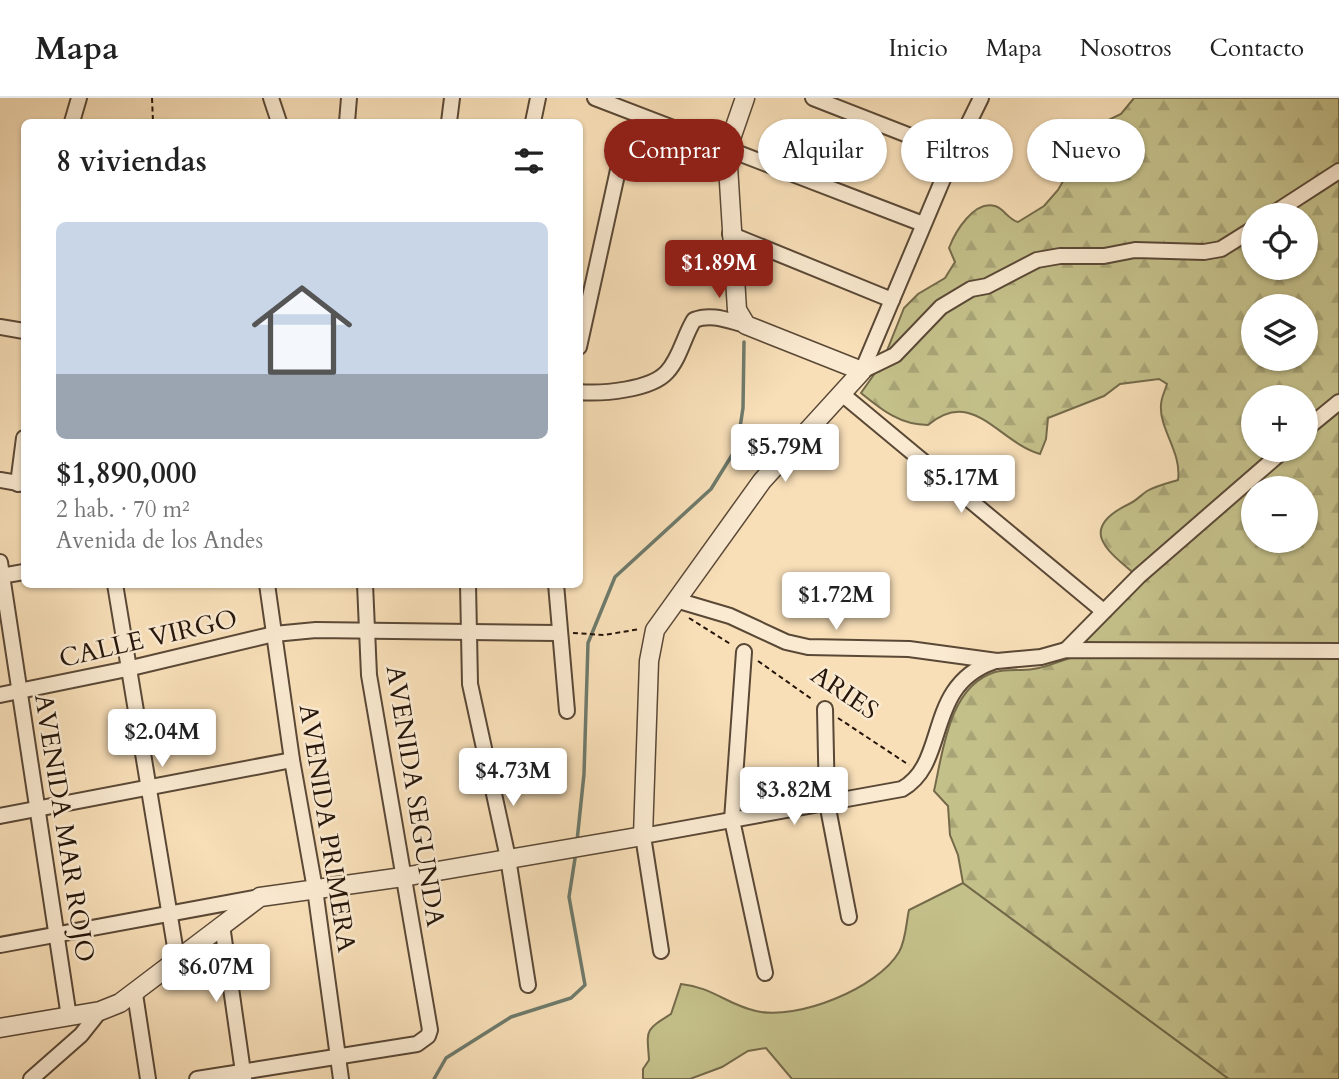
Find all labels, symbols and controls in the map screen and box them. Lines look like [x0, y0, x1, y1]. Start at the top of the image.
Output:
text: Mapa [35, 26, 119, 71]
text: Inicio [888, 32, 948, 65]
text: Mapa [986, 32, 1042, 65]
text: Nosotros [1080, 32, 1172, 65]
text: Contacto [1210, 32, 1304, 65]
chip: Comprar [604, 119, 744, 182]
chip: Alquilar [758, 119, 887, 182]
chip: Filtros [901, 119, 1013, 182]
chip: Nuevo [1027, 119, 1145, 182]
text: 8 viviendas [56, 141, 207, 182]
icon: filters [510, 142, 548, 180]
map controls [1241, 203, 1318, 553]
button: locate [1241, 203, 1318, 280]
pin: $1.89M [662, 240, 776, 300]
text: $1.89M [681, 247, 757, 278]
icon: home [239, 267, 365, 393]
button: layers [1241, 294, 1318, 371]
button: + [1241, 385, 1318, 462]
pin: $5.79M [728, 424, 842, 484]
text: $5.79M [747, 431, 823, 462]
text: $1,890,000 [56, 453, 197, 494]
pin: $5.17M [904, 456, 1018, 515]
text: $5.17M [923, 462, 999, 493]
button: − [1241, 476, 1318, 553]
text: 2 hab. · 70 m² [56, 494, 190, 525]
text: Avenida de los Andes [56, 525, 263, 556]
pin: $1.72M [779, 573, 893, 632]
text: $1.72M [798, 579, 874, 610]
street label: CALLE VIRGO [56, 601, 241, 676]
street label: ARIES [804, 657, 885, 728]
street label: AVENIDA SEGUNDA [378, 663, 454, 930]
street label: AVENIDA MAR ROJO [26, 691, 103, 965]
street label: AVENIDA PRIMERA [291, 702, 364, 955]
pin: $2.04M [105, 710, 219, 769]
text: $2.04M [124, 716, 200, 747]
pin: $4.73M [456, 748, 570, 808]
text: $4.73M [475, 755, 551, 786]
pin: $3.82M [737, 768, 851, 827]
text: $3.82M [756, 774, 832, 805]
pin: $6.07M [159, 944, 273, 1004]
text: $6.07M [178, 951, 254, 982]

